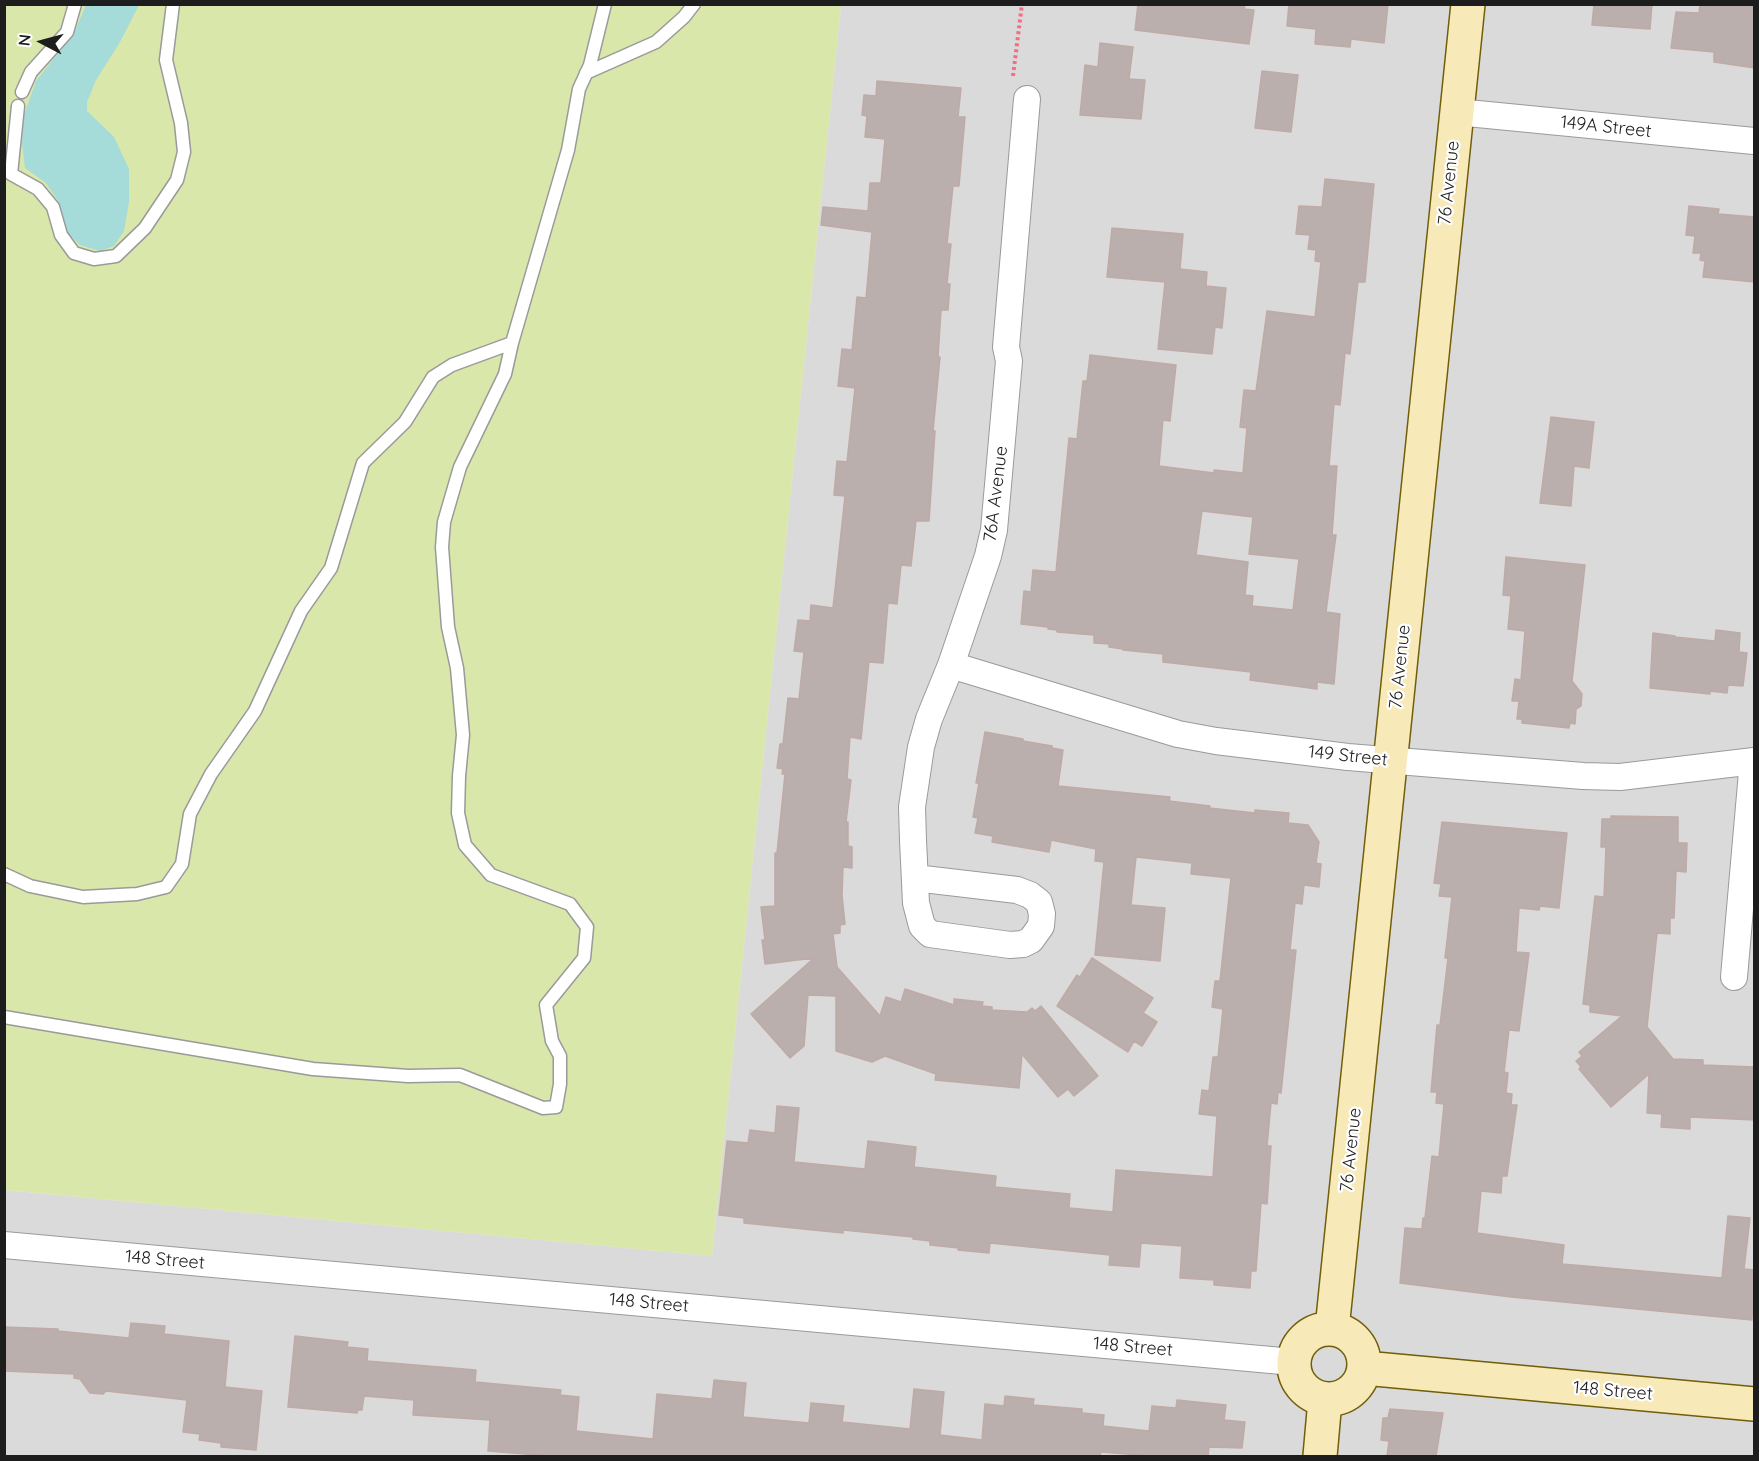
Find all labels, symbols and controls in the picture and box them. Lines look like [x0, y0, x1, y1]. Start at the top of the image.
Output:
north arrow [12, 12, 72, 72]
text: N [14, 33, 35, 47]
street label: 149A Street [1559, 111, 1653, 143]
street label: 76 Avenue [1434, 140, 1464, 226]
street label: 76A Avenue [979, 445, 1013, 543]
street label: 76 Avenue [1385, 624, 1415, 710]
street label: 149 Street [1307, 741, 1389, 771]
street label: 76 Avenue [1336, 1107, 1366, 1193]
street label: 148 Street [124, 1246, 206, 1274]
street label: 148 Street [608, 1289, 690, 1317]
street label: 148 Street [1092, 1333, 1174, 1361]
street label: 148 Street [1572, 1377, 1654, 1405]

